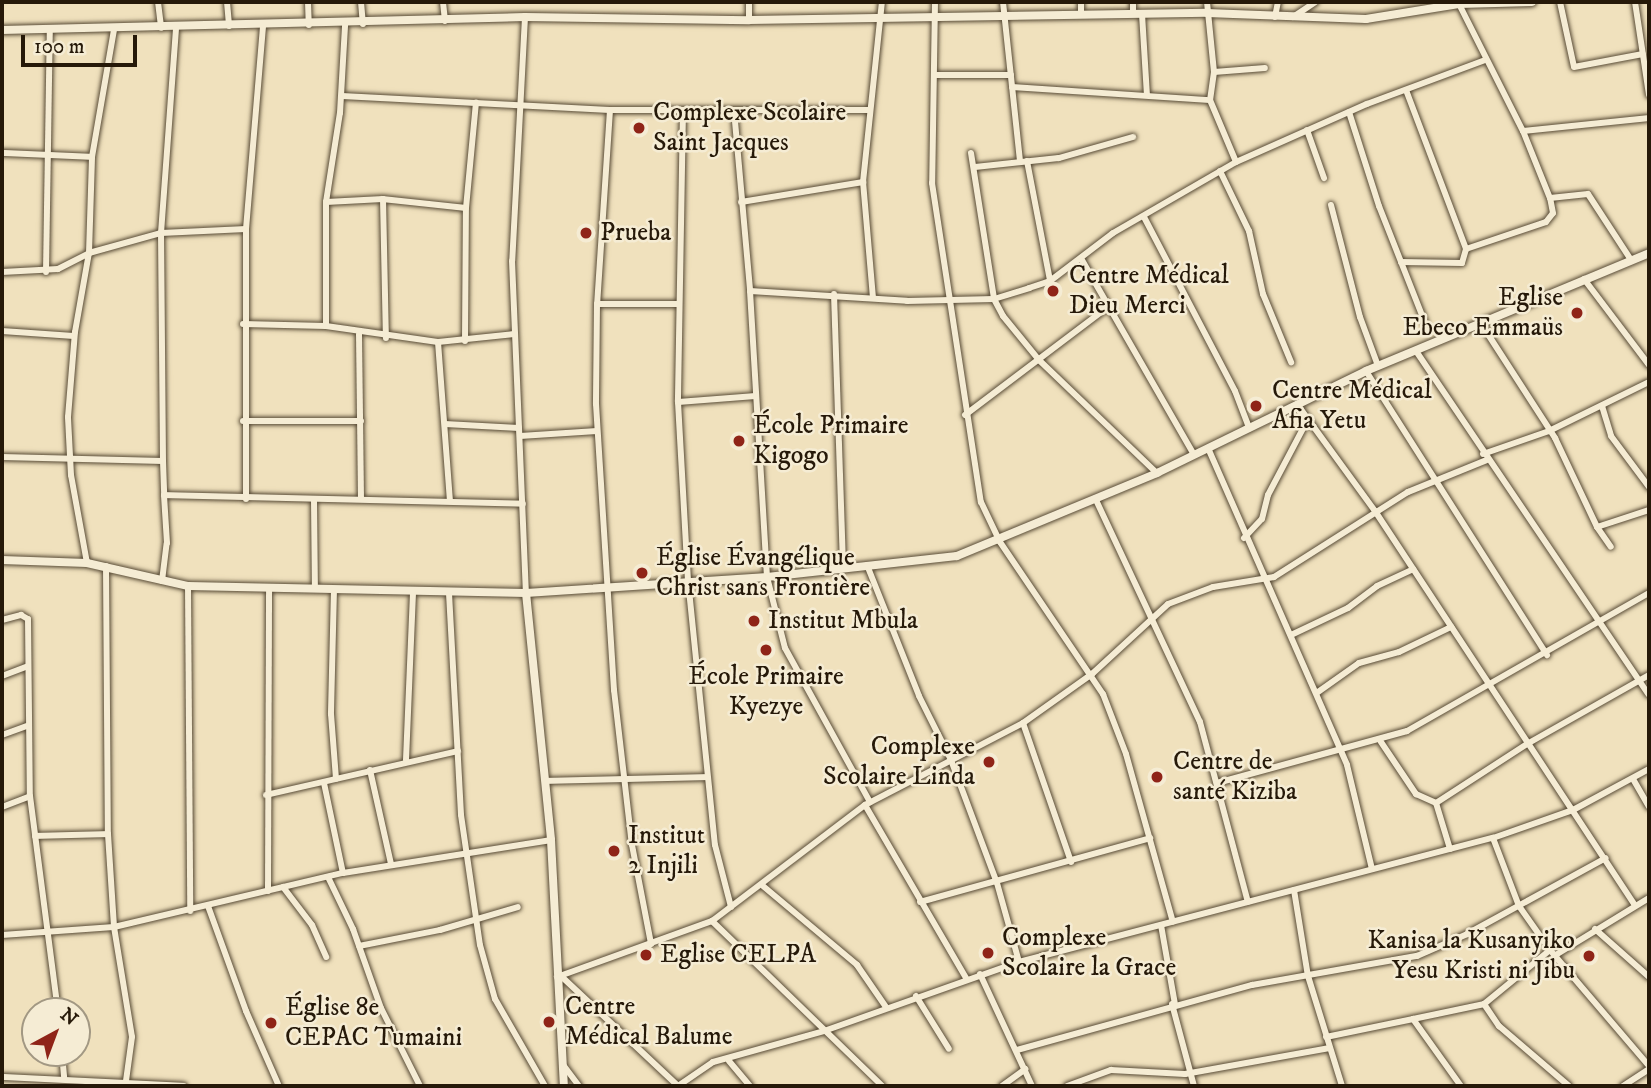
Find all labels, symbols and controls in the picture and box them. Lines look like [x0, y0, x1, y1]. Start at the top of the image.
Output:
scale bar [24, 21, 140, 65]
text: 100 m [34, 34, 85, 60]
place label: Complexe Scolaire Saint Jacques [653, 97, 846, 158]
marker: Complexe Scolaire Saint Jacques [631, 120, 647, 136]
place label: Prueba [600, 217, 671, 249]
marker: Prueba [578, 225, 594, 241]
place label: Centre Médical Dieu Merci [1069, 260, 1229, 322]
marker: Centre Médical Dieu Merci [1043, 281, 1063, 301]
place label: Eglise Ebeco Emmaüs [1402, 282, 1563, 344]
marker: Eglise Ebeco Emmaüs [1569, 305, 1585, 321]
place label: Centre Médical Afia Yetu [1272, 375, 1432, 436]
marker: Centre Médical Afia Yetu [1246, 396, 1266, 416]
place label: École Primaire Kigogo [753, 410, 908, 472]
marker: École Primaire Kigogo [731, 433, 747, 449]
place label: Église Évangélique Christ sans Frontière [656, 542, 870, 604]
marker: Église Évangélique Christ sans Frontière [634, 565, 650, 581]
place label: Institut Mbula [768, 605, 918, 637]
marker: Institut Mbula [746, 613, 762, 629]
marker: École Primaire Kyezye [758, 642, 774, 658]
place label: École Primaire Kyezye [688, 661, 844, 722]
place label: Complexe Scolaire Linda [823, 731, 975, 792]
place label: Centre de santé Kiziba [1173, 746, 1297, 808]
marker: Complexe Scolaire Linda [981, 754, 997, 770]
marker: Centre de santé Kiziba [1147, 767, 1167, 787]
place label: Institut 2 Injili [628, 820, 705, 882]
marker: Institut 2 Injili [606, 843, 622, 859]
place label: Complexe Scolaire la Grace [1002, 922, 1176, 984]
place label: Kanisa la Kusanyiko Yesu Kristi ni Jibu [1368, 925, 1575, 986]
place label: Eglise CELPA [660, 939, 816, 971]
marker: Complexe Scolaire la Grace [980, 945, 996, 961]
marker: Eglise CELPA [638, 947, 654, 963]
marker: Kanisa la Kusanyiko Yesu Kristi ni Jibu [1581, 948, 1597, 964]
place label: Centre Médical Balume [565, 991, 732, 1052]
place label: Église 8e CEPAC Tumaini [285, 992, 462, 1054]
north arrow [21, 997, 91, 1067]
text: N [55, 1003, 82, 1031]
marker: Centre Médical Balume [539, 1012, 559, 1032]
marker: Église 8e CEPAC Tumaini [263, 1015, 279, 1031]

